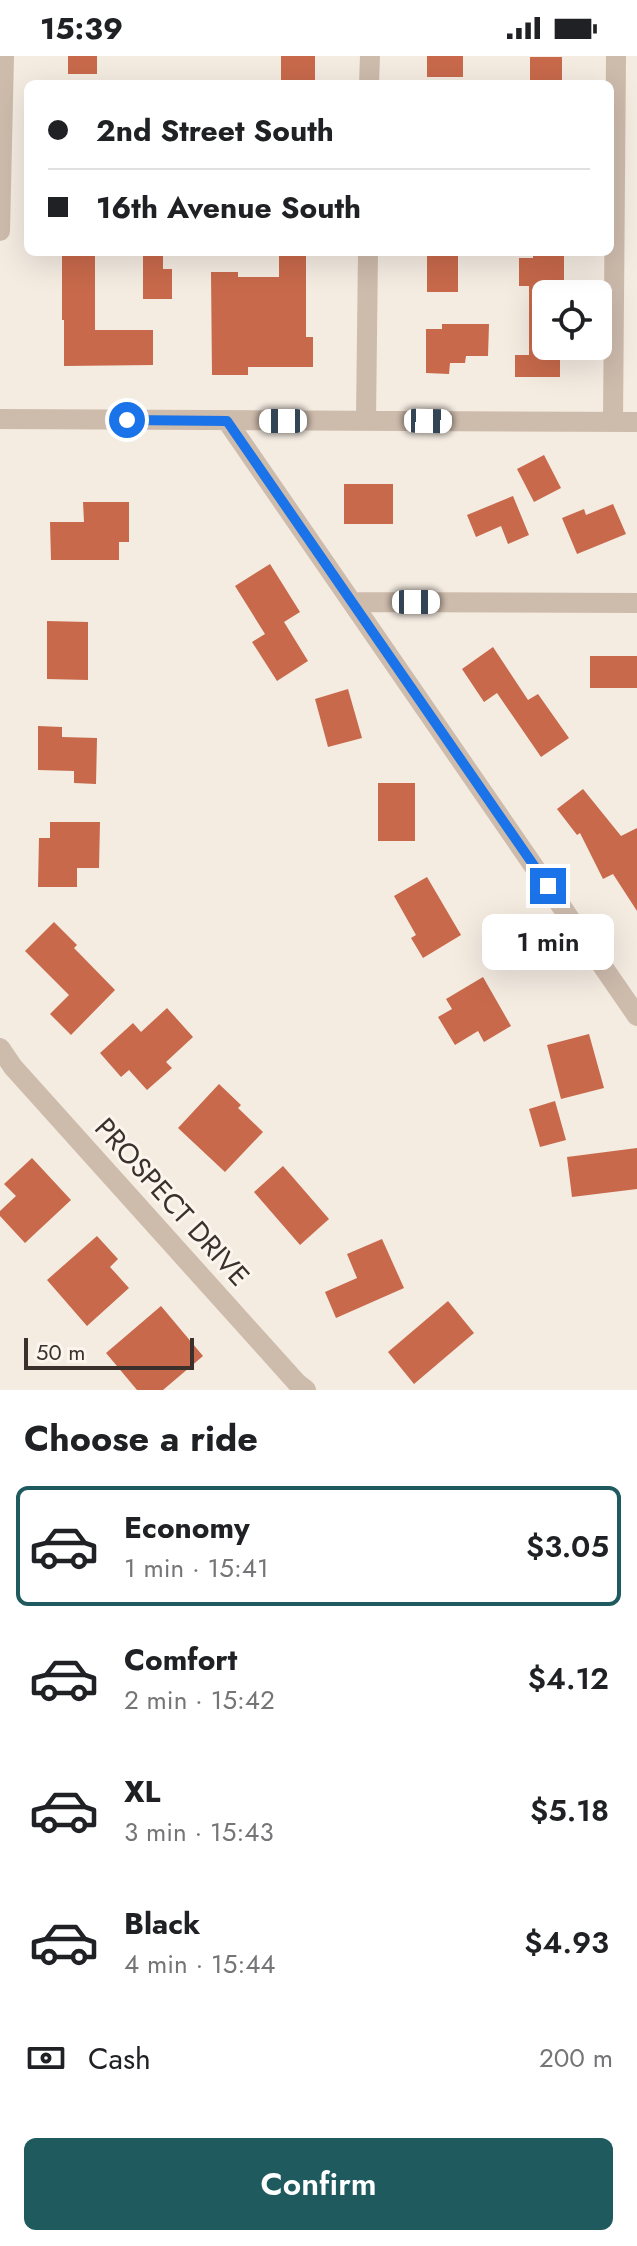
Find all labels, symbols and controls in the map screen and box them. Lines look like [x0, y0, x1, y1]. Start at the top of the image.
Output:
text: 15:39 [40, 7, 123, 50]
text: 2nd Street South [96, 109, 334, 152]
text: 16th Avenue South [96, 186, 361, 229]
map controls [532, 280, 612, 360]
button: locate [532, 280, 612, 360]
route start [109, 402, 145, 438]
car [259, 409, 307, 433]
car [404, 409, 452, 433]
car [392, 590, 440, 614]
route end [530, 868, 566, 904]
callout: 1 min [482, 914, 614, 970]
text: 1 min [516, 923, 580, 961]
street label: PROSPECT DRIVE [85, 1109, 259, 1295]
scale bar [24, 1334, 194, 1370]
text: 50 m [36, 1336, 85, 1368]
text: Choose a ride [24, 1412, 258, 1464]
text: Economy [124, 1506, 250, 1549]
icon: car [28, 1510, 100, 1582]
text: $3.05 [526, 1525, 609, 1568]
text: 1 min · 15:41 [124, 1549, 269, 1587]
text: Comfort [124, 1638, 237, 1681]
icon: car [28, 1642, 100, 1714]
text: $4.12 [528, 1657, 609, 1700]
text: 2 min · 15:42 [124, 1681, 275, 1719]
text: XL [124, 1770, 160, 1813]
icon: car [28, 1774, 100, 1846]
text: $5.18 [530, 1789, 609, 1832]
text: 3 min · 15:43 [124, 1813, 274, 1851]
text: Black [124, 1902, 200, 1945]
icon: car [28, 1906, 100, 1978]
text: $4.93 [524, 1921, 609, 1964]
text: 4 min · 15:44 [124, 1945, 276, 1983]
icon: cash [24, 2036, 68, 2080]
text: Cash [88, 2037, 151, 2080]
text: 200 m [539, 2039, 613, 2077]
button: Confirm [24, 2138, 613, 2230]

